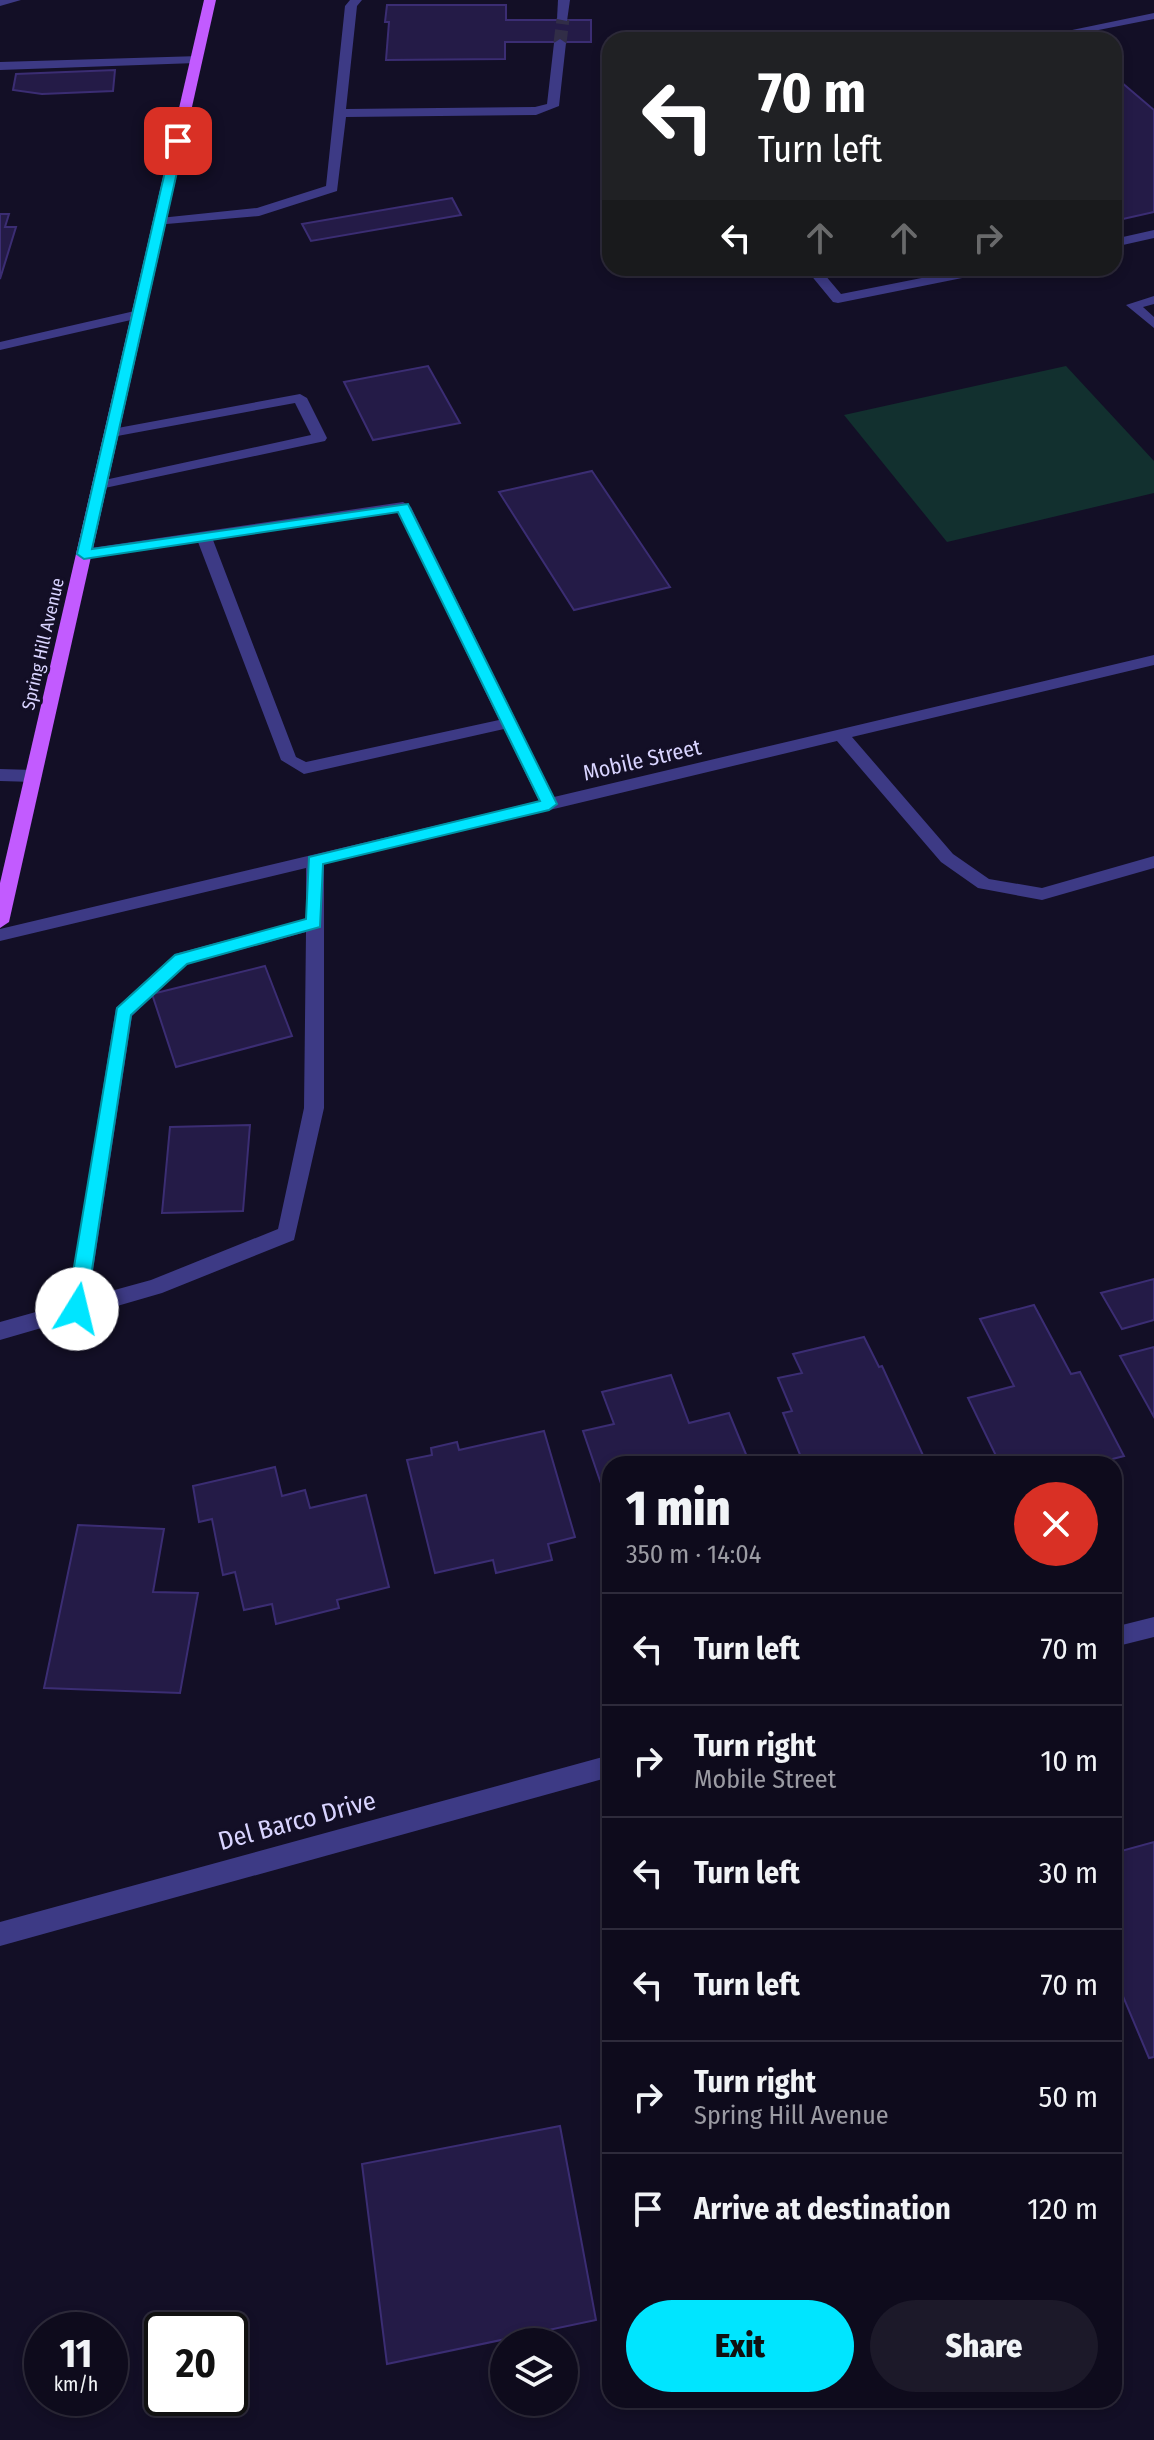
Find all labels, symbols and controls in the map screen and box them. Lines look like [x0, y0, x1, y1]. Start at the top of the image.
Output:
text: 70 m [758, 60, 866, 127]
icon: left [626, 64, 730, 168]
pin [144, 107, 212, 175]
icon: arrive [156, 119, 200, 163]
text: Turn left [758, 128, 882, 172]
icon: left [714, 216, 758, 260]
icon: ahead [798, 216, 842, 260]
icon: ahead [882, 216, 926, 260]
icon: right [966, 216, 1010, 260]
street label: Spring Hill Avenue [17, 576, 69, 712]
street label: Mobile Street [580, 733, 704, 787]
position arrow [35, 1267, 119, 1351]
text: 1 min [626, 1480, 730, 1538]
button: close [1014, 1482, 1098, 1566]
text: 350 m · 14:04 [626, 1539, 761, 1570]
icon: left [626, 1627, 670, 1671]
text: Turn left [694, 1631, 800, 1667]
text: 70 m [1040, 1631, 1098, 1667]
text: Turn right [694, 1728, 816, 1764]
icon: right [626, 1739, 670, 1783]
text: 10 m [1041, 1743, 1098, 1779]
text: Mobile Street [694, 1764, 836, 1795]
street label: Del Barco Drive [215, 1785, 379, 1857]
icon: left [626, 1851, 670, 1895]
text: Turn left [694, 1855, 800, 1891]
text: 30 m [1039, 1855, 1098, 1891]
icon: left [626, 1963, 670, 2007]
text: Turn left [694, 1967, 800, 2003]
text: 70 m [1040, 1967, 1098, 2003]
text: Turn right [694, 2064, 816, 2100]
icon: right [626, 2075, 670, 2119]
text: 50 m [1038, 2079, 1098, 2115]
text: Spring Hill Avenue [694, 2100, 889, 2131]
icon: arrive [626, 2187, 670, 2231]
text: Arrive at destination [694, 2191, 951, 2227]
text: 120 m [1027, 2191, 1098, 2227]
button: Exit [626, 2300, 854, 2392]
button: Share [870, 2300, 1098, 2392]
speed limit sign: 20 [144, 2312, 248, 2416]
map controls [490, 2328, 578, 2416]
button: layers [490, 2328, 578, 2416]
text: 11 [59, 2330, 93, 2378]
text: km/h [54, 2372, 98, 2396]

